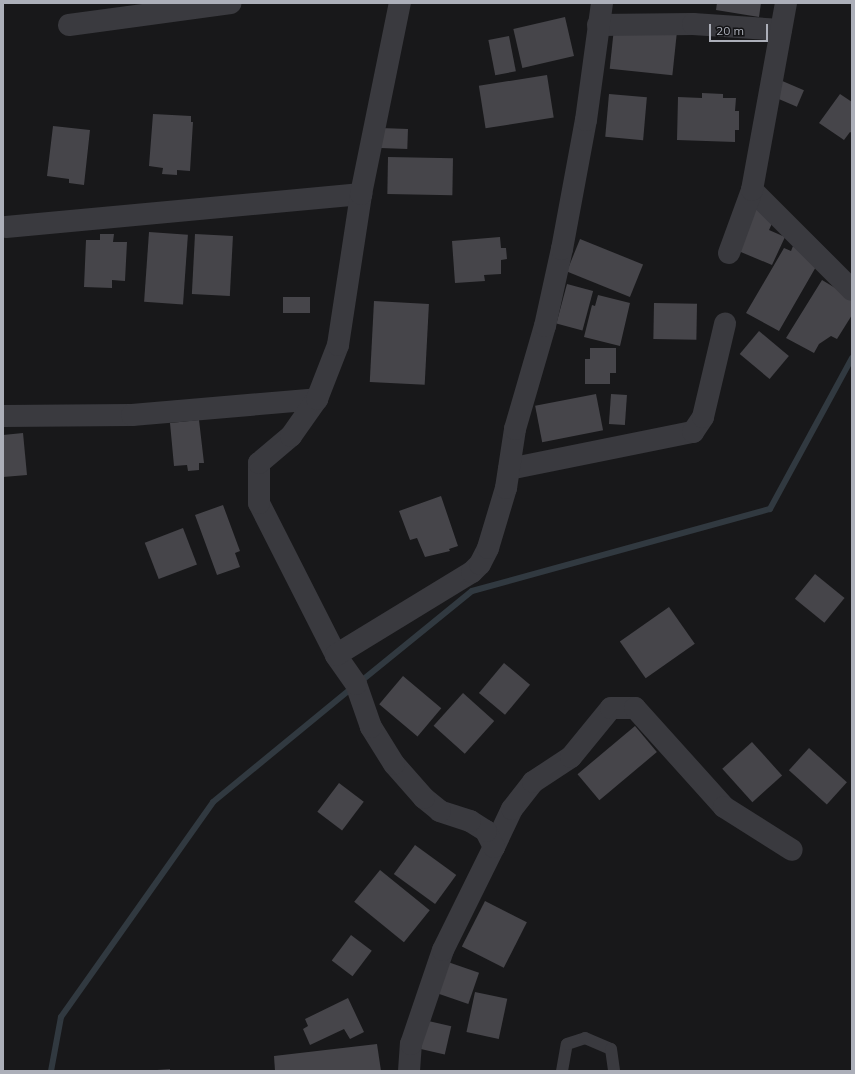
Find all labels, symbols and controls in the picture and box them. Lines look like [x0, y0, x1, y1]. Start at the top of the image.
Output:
scale bar [711, 16, 770, 42]
text: 20 m [716, 23, 744, 38]

